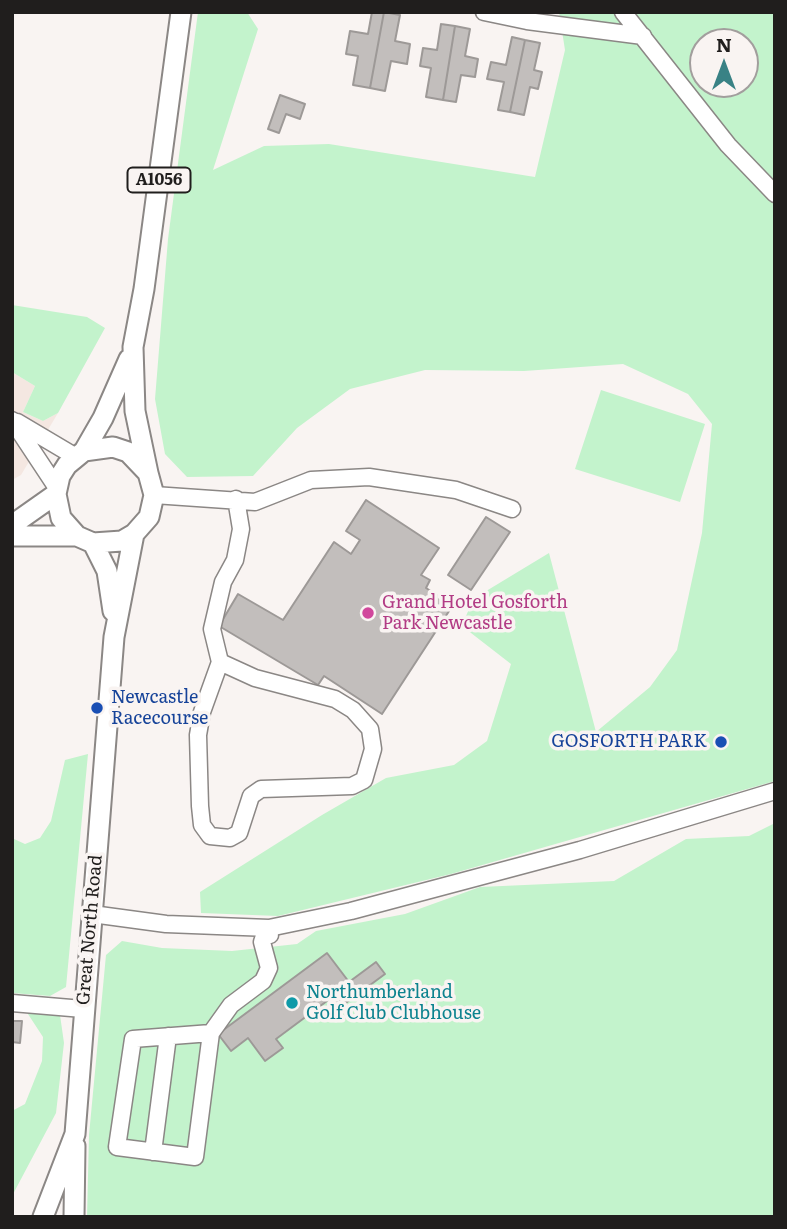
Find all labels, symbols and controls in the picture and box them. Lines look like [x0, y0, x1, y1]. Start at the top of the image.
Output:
north arrow [689, 28, 759, 98]
text: N [716, 30, 732, 58]
road number: A1056 [128, 168, 190, 192]
place label: Grand Hotel Gosforth Park Newcastle [382, 592, 568, 634]
marker: Grand Hotel Gosforth Park Newcastle [360, 605, 376, 621]
place label: Newcastle Racecourse [111, 687, 208, 730]
marker: Newcastle Racecourse [89, 700, 105, 716]
place label: GOSFORTH PARK [551, 731, 707, 753]
marker: GOSFORTH PARK [713, 734, 729, 750]
street label: Great North Road [73, 854, 107, 1006]
place label: Northumberland Golf Club Clubhouse [306, 982, 481, 1024]
marker: Northumberland Golf Club Clubhouse [284, 995, 300, 1011]

